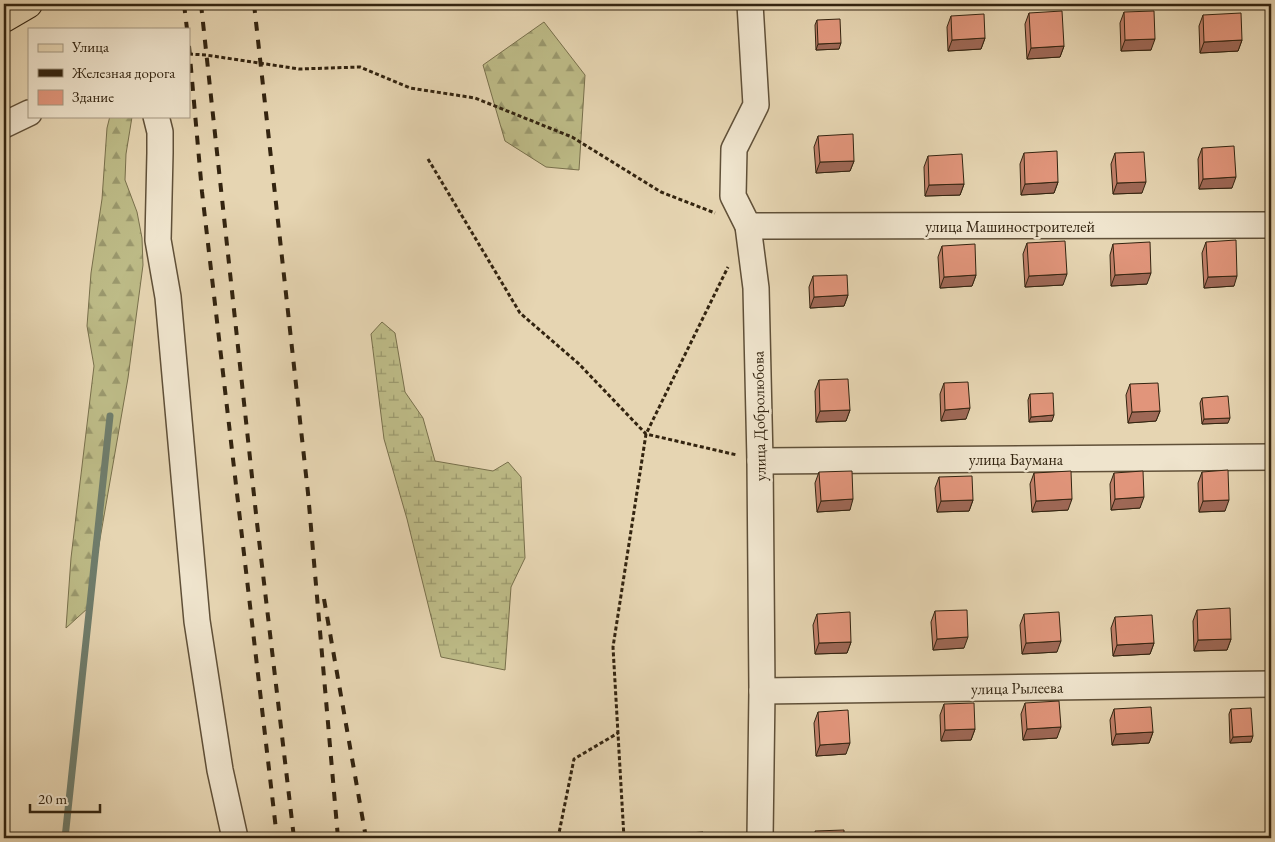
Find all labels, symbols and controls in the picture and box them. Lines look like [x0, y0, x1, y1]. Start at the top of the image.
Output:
legend [28, 28, 190, 118]
text: Улица [71, 37, 109, 56]
text: Железная дорога [71, 63, 175, 82]
text: Здание [72, 87, 114, 106]
street label: улица Машиностроителей [925, 216, 1095, 237]
street label: улица Добролюбова [747, 350, 771, 481]
street label: улица Баумана [969, 449, 1064, 470]
street label: улица Рылеева [971, 677, 1064, 699]
scale bar [30, 782, 100, 814]
text: 20 m [38, 789, 67, 808]

